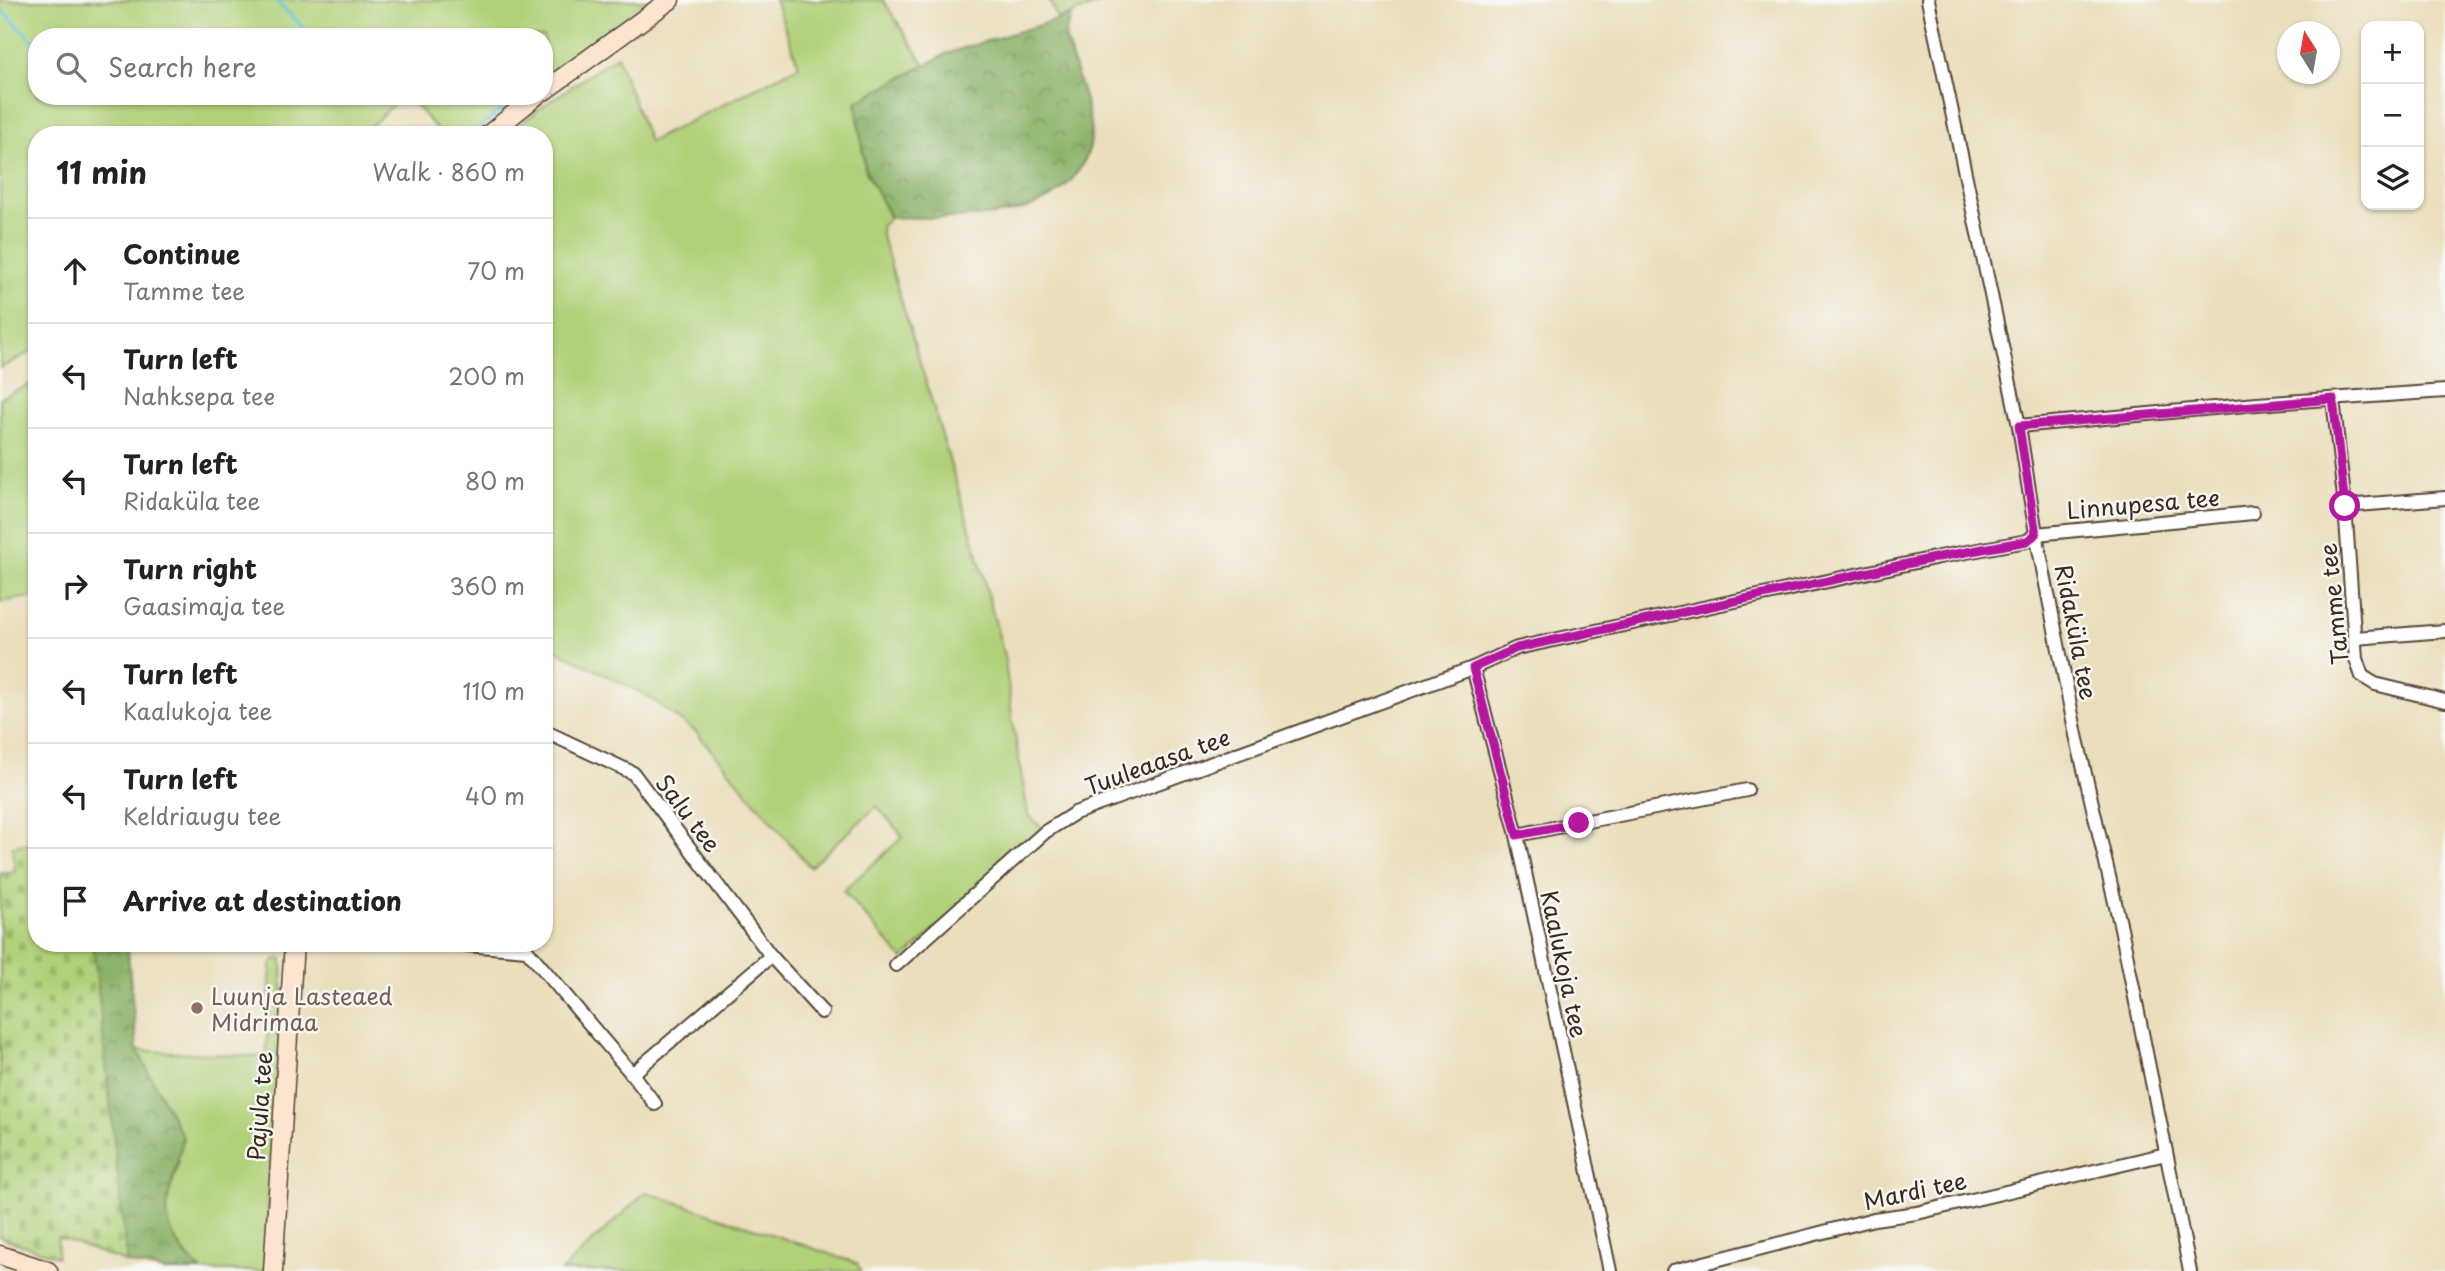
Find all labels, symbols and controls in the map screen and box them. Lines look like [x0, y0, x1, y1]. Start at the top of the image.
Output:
north arrow [2277, 21, 2340, 84]
map controls [2361, 21, 2424, 210]
button: + [2361, 21, 2424, 84]
search box [28, 28, 553, 105]
text: Search here [108, 47, 257, 86]
icon: search [52, 48, 90, 86]
button: − [2361, 84, 2424, 147]
button: layers [2361, 147, 2424, 210]
text: 11 min [56, 149, 147, 194]
text: Walk · 860 m [373, 154, 525, 189]
text: Continue [123, 234, 240, 273]
icon: ahead [56, 252, 94, 290]
text: 70 m [467, 253, 525, 288]
text: Tamme tee [123, 273, 245, 308]
text: Turn left [123, 339, 238, 378]
icon: left [56, 357, 94, 395]
text: 200 m [448, 358, 525, 393]
text: Nahksepa tee [123, 378, 275, 413]
text: Turn left [123, 444, 238, 483]
icon: left [56, 462, 94, 500]
text: 80 m [465, 463, 525, 498]
street label: Linnupesa tee [2065, 479, 2221, 527]
text: Ridaküla tee [123, 483, 260, 518]
route start [2329, 490, 2360, 521]
street label: Tamme tee [2309, 541, 2357, 667]
text: Turn right [123, 549, 257, 588]
street label: Ridaküla tee [2047, 561, 2107, 703]
icon: right [56, 567, 94, 605]
text: 360 m [450, 568, 525, 603]
text: Gaasimaja tee [123, 588, 285, 623]
text: Turn left [123, 654, 238, 693]
icon: left [56, 672, 94, 710]
text: 110 m [463, 673, 525, 708]
text: Kaalukoja tee [123, 693, 273, 728]
street label: Tuuleaasa tee [1080, 719, 1234, 803]
text: Turn left [123, 759, 238, 798]
street label: Salu tee [648, 766, 730, 860]
icon: left [56, 777, 94, 815]
text: 40 m [465, 778, 525, 813]
text: Keldriaugu tee [123, 798, 281, 833]
route end [1563, 807, 1594, 838]
text: Arrive at destination [123, 881, 402, 920]
icon: arrive [56, 882, 94, 920]
street label: Kaalukoja tee [1532, 887, 1598, 1041]
place label: Luunja Lasteaed Midrimaa [211, 978, 393, 1039]
marker: Luunja Lasteaed Midrimaa [189, 1000, 205, 1016]
street label: Pajula tee [238, 1050, 280, 1162]
street label: Mardi tee [1860, 1162, 1970, 1218]

